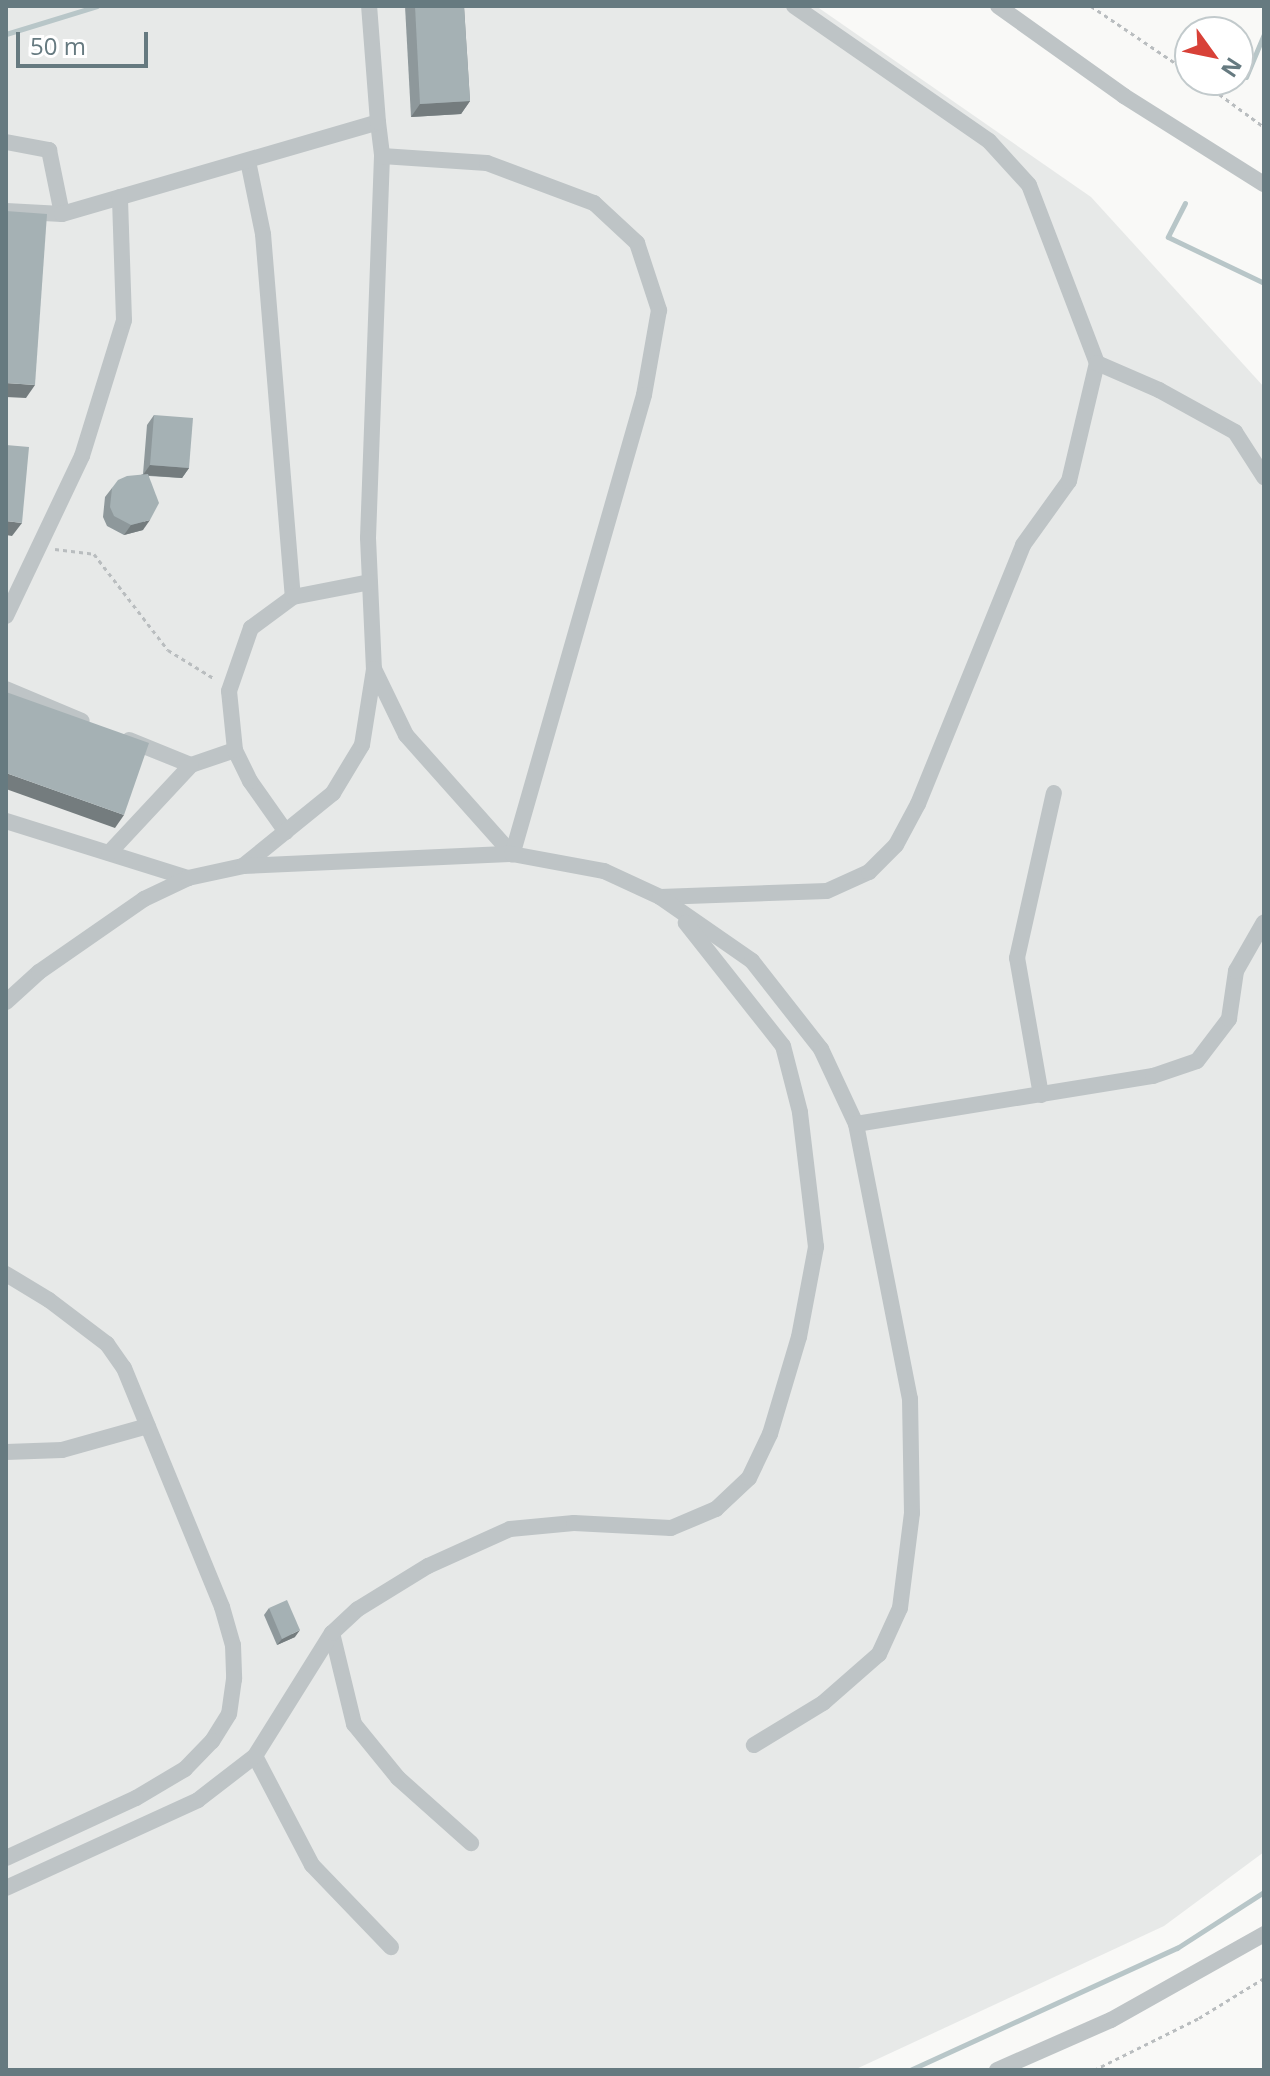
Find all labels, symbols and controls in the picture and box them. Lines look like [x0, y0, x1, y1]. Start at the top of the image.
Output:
scale bar [20, 16, 152, 66]
north arrow [1174, 16, 1254, 96]
text: 50 m [30, 29, 86, 62]
text: N [1215, 52, 1250, 84]

